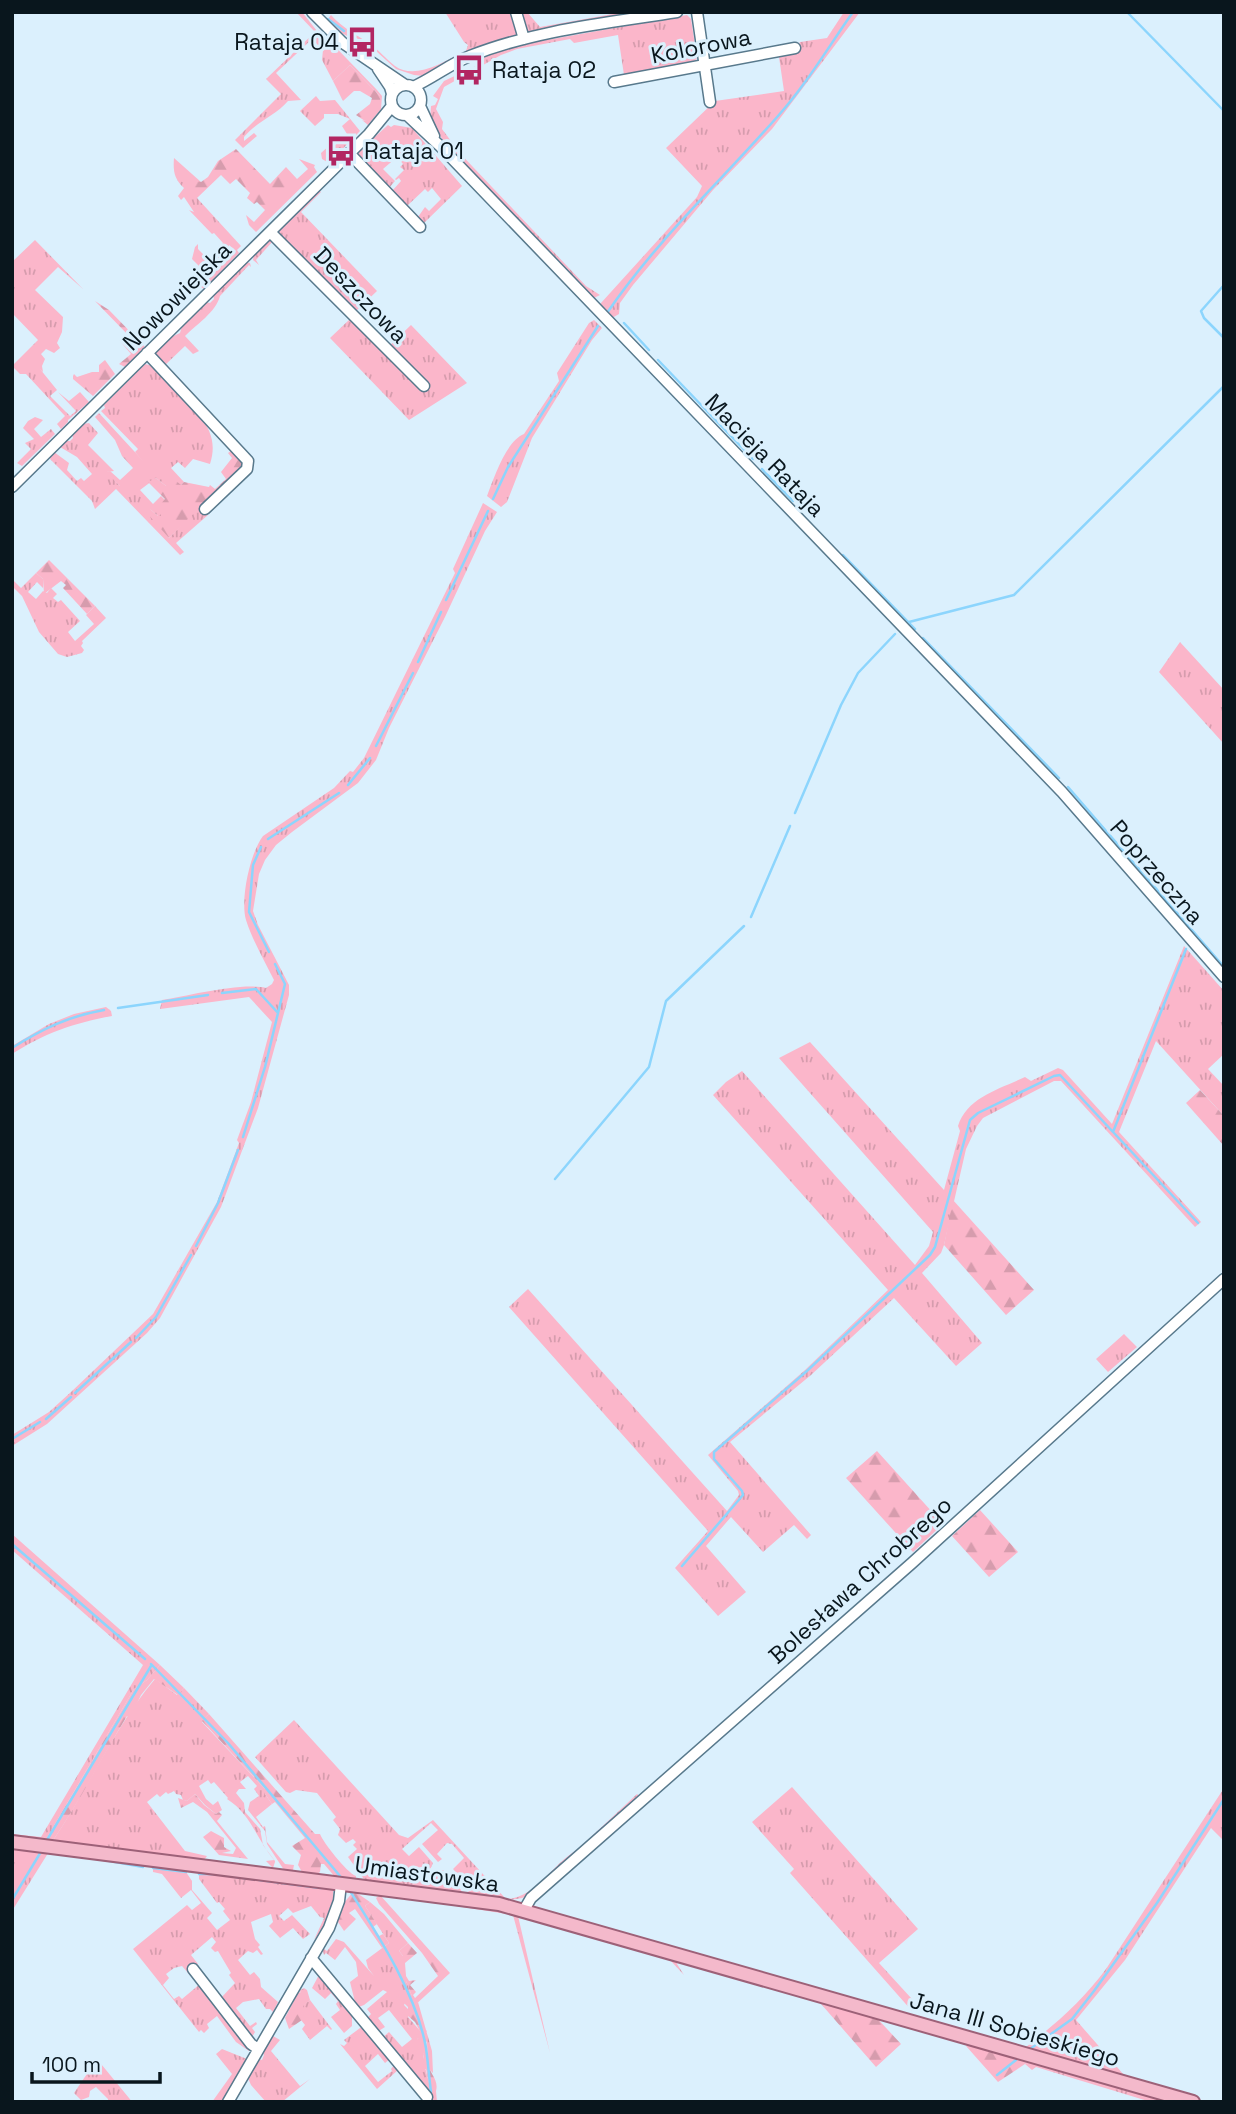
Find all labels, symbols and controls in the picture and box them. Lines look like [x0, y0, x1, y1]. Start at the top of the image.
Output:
street label: Kolorowa [648, 22, 754, 70]
bus stop icon: Rataja 04 [345, 25, 379, 59]
place label: Rataja 04 [234, 27, 339, 57]
bus stop icon: Rataja 02 [452, 53, 486, 87]
place label: Rataja 02 [492, 55, 596, 85]
bus stop icon: Rataja 01 [324, 134, 358, 168]
place label: Rataja 01 [364, 136, 464, 166]
street label: Nowowiejska [116, 235, 238, 357]
street label: Deszczowa [308, 240, 414, 350]
street label: Macieja Rataja [699, 387, 831, 523]
street label: Poprzeczna [1103, 813, 1211, 931]
street label: Bolesława Chrobrego [762, 1490, 958, 1670]
street label: Umiastowska [353, 1849, 501, 1899]
street label: Jana III Sobieskiego [906, 1985, 1124, 2073]
scale bar [32, 2040, 159, 2084]
text: 100 m [42, 2051, 101, 2078]

